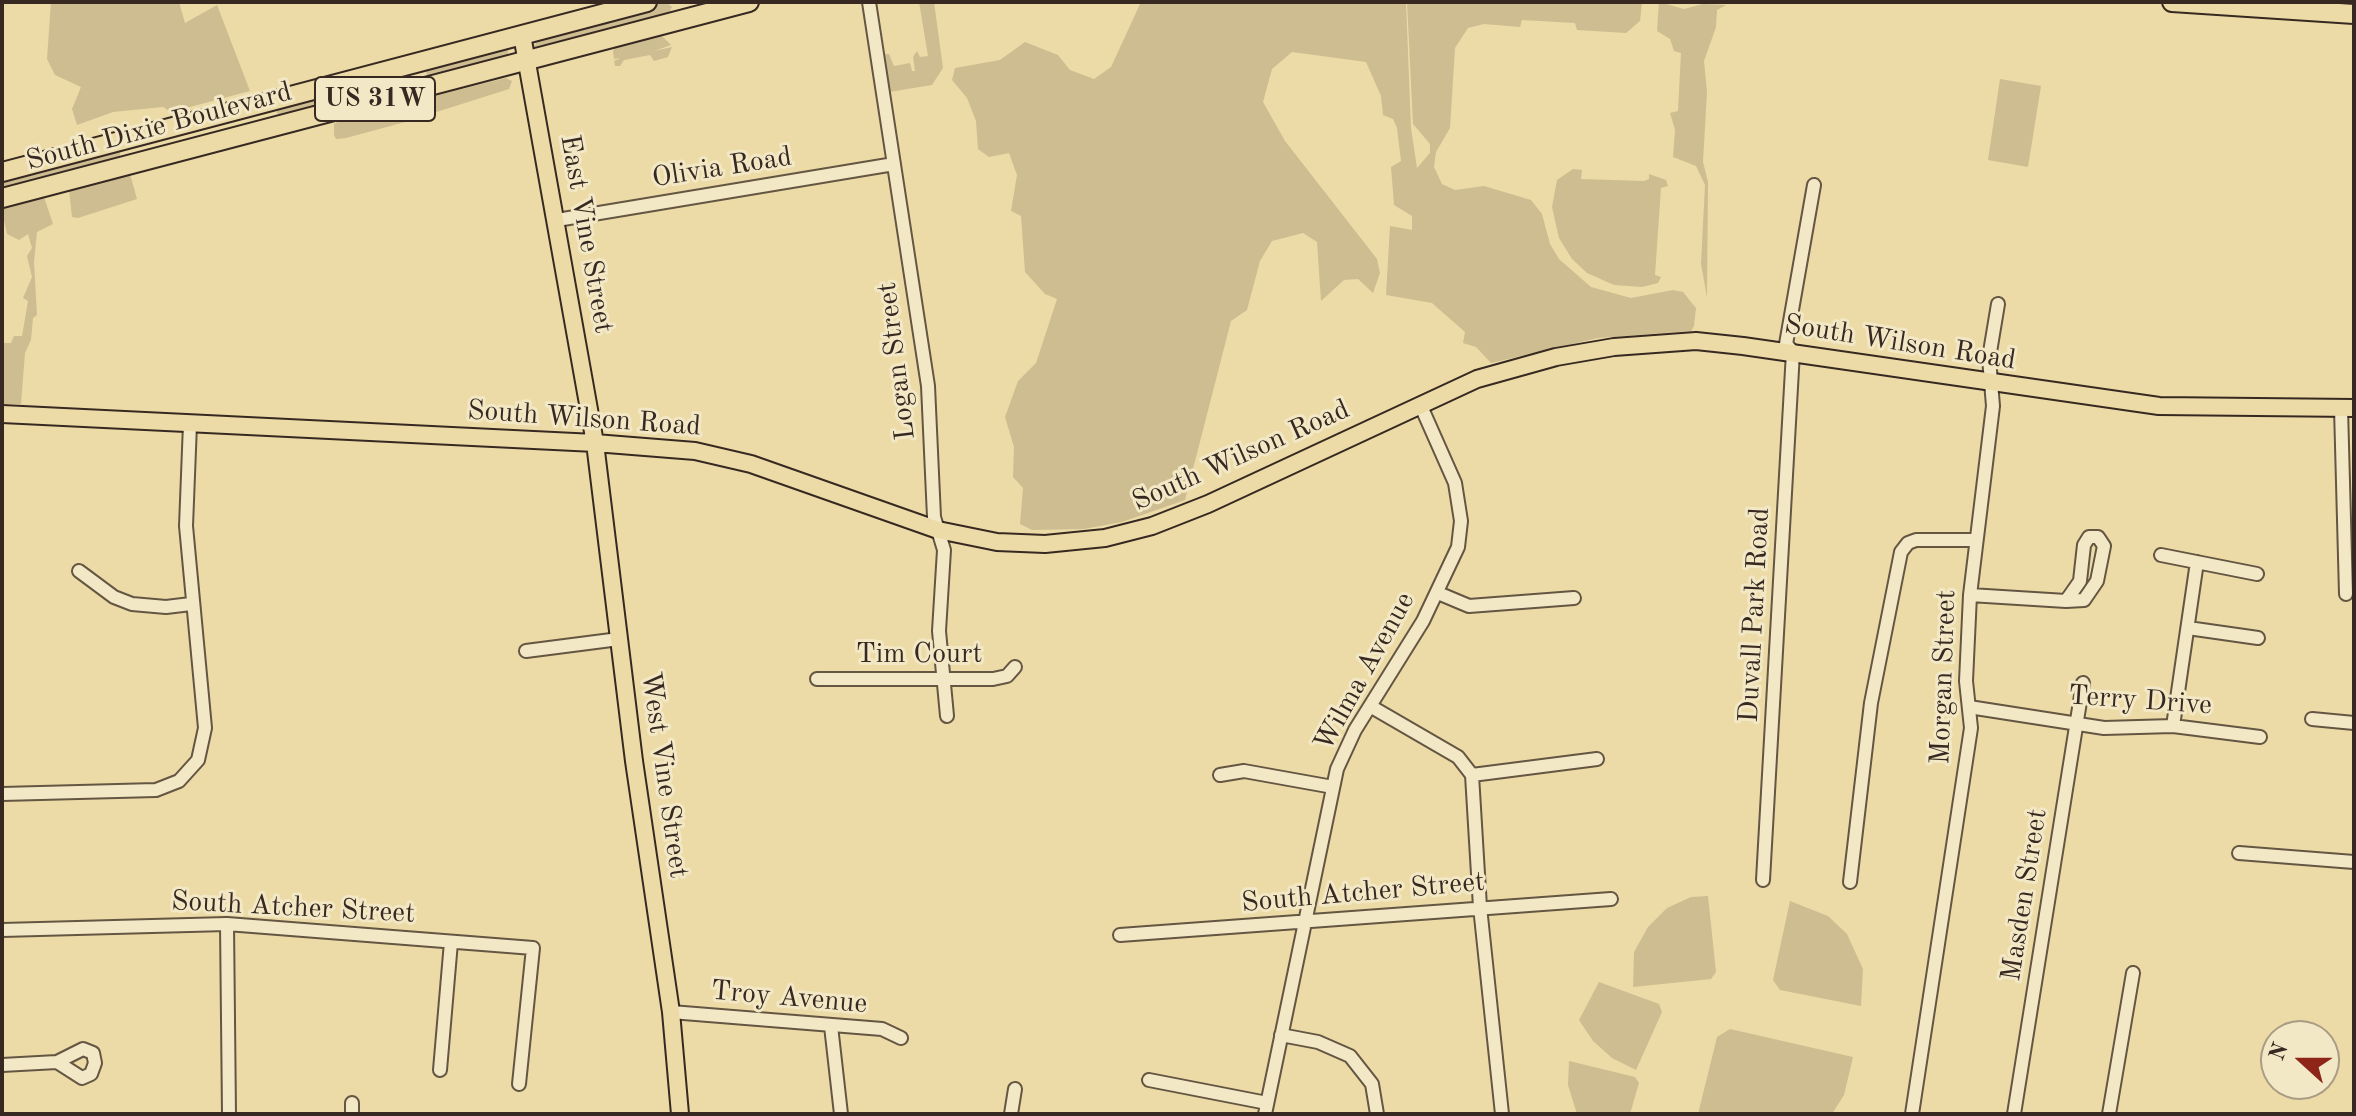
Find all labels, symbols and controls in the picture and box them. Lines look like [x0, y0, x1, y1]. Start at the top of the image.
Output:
street label: South Dixie Boulevard [22, 75, 296, 179]
road number: US 31W [315, 77, 435, 121]
street label: East Vine Street [552, 132, 620, 336]
street label: Olivia Road [650, 140, 794, 196]
street label: Logan Street [871, 280, 923, 442]
street label: South Wilson Road [1782, 308, 2018, 378]
street label: South Wilson Road [1127, 393, 1355, 519]
street label: South Wilson Road [466, 394, 702, 444]
street label: Duvall Park Road [1733, 507, 1777, 723]
street label: Wilma Avenue [1307, 587, 1423, 757]
street label: Morgan Street [1924, 589, 1964, 765]
street label: Tim Court [856, 638, 982, 672]
street label: West Vine Street [633, 670, 695, 880]
street label: Terry Drive [2067, 679, 2213, 723]
street label: Masden Street [1995, 806, 2055, 984]
street label: South Atcher Street [1240, 866, 1486, 920]
street label: South Atcher Street [170, 885, 416, 931]
street label: Troy Avenue [709, 974, 869, 1022]
north arrow [2260, 1020, 2340, 1100]
text: N [2266, 1040, 2293, 1064]

